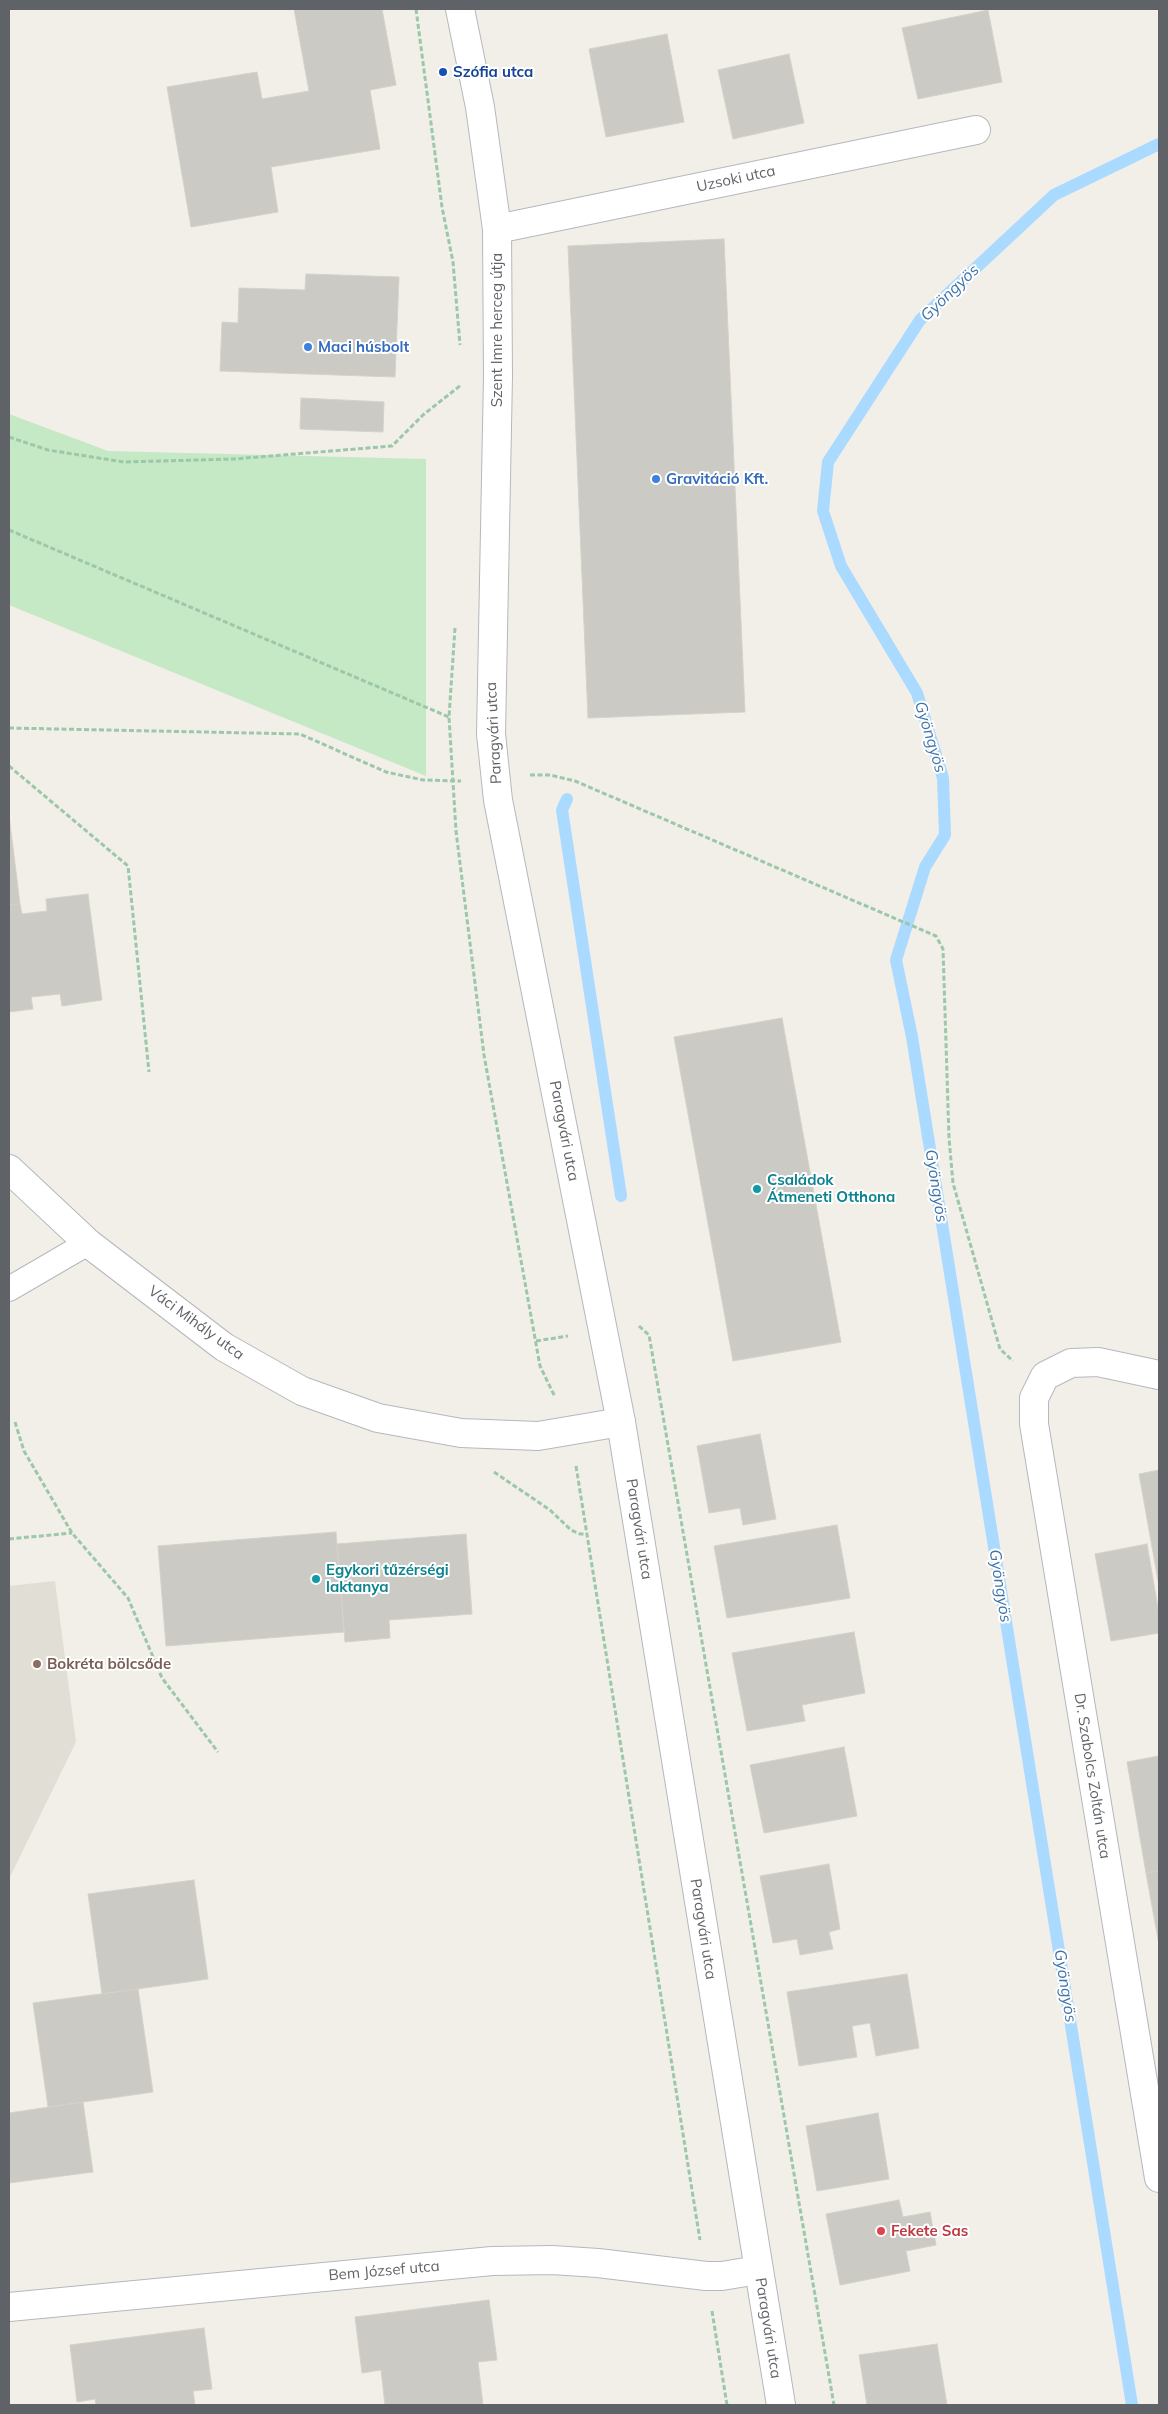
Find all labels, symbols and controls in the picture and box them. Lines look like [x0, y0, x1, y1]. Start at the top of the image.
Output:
place label: Szófia utca [453, 63, 533, 81]
marker: Szófia utca [437, 66, 449, 78]
street label: Uzsoki utca [695, 162, 777, 196]
street label: Szent Imre herceg útja [488, 253, 506, 407]
water label: Gyöngyös [917, 261, 983, 325]
place label: Maci húsbolt [318, 338, 409, 356]
marker: Maci húsbolt [302, 341, 314, 353]
place label: Gravitáció Kft. [666, 470, 768, 488]
marker: Gravitáció Kft. [650, 473, 662, 485]
street label: Paragvári utca [482, 682, 506, 784]
water label: Gyöngyös [910, 699, 950, 775]
street label: Paragvári utca [545, 1079, 583, 1183]
water label: Gyöngyös [921, 1148, 951, 1224]
place label: Családok Átmeneti Otthona [767, 1171, 895, 1206]
marker: Családok Átmeneti Otthona [751, 1183, 763, 1195]
street label: Váci Mihály utca [144, 1282, 248, 1364]
street label: Paragvári utca [622, 1477, 656, 1581]
water label: Gyöngyös [985, 1548, 1015, 1624]
place label: Egykori tűzérségi laktanya [326, 1561, 449, 1596]
marker: Egykori tűzérségi laktanya [310, 1573, 322, 1585]
place label: Bokréta bölcsőde [47, 1655, 171, 1673]
marker: Bokréta bölcsőde [31, 1658, 43, 1670]
street label: Dr. Szabolcs Zoltán utca [1070, 1692, 1114, 1860]
street label: Paragvári utca [686, 1877, 720, 1981]
water label: Gyöngyös [1050, 1948, 1080, 2024]
place label: Fekete Sas [891, 2222, 968, 2240]
marker: Fekete Sas [875, 2225, 887, 2237]
street label: Bem József utca [328, 2257, 440, 2285]
street label: Paragvári utca [751, 2276, 785, 2380]

